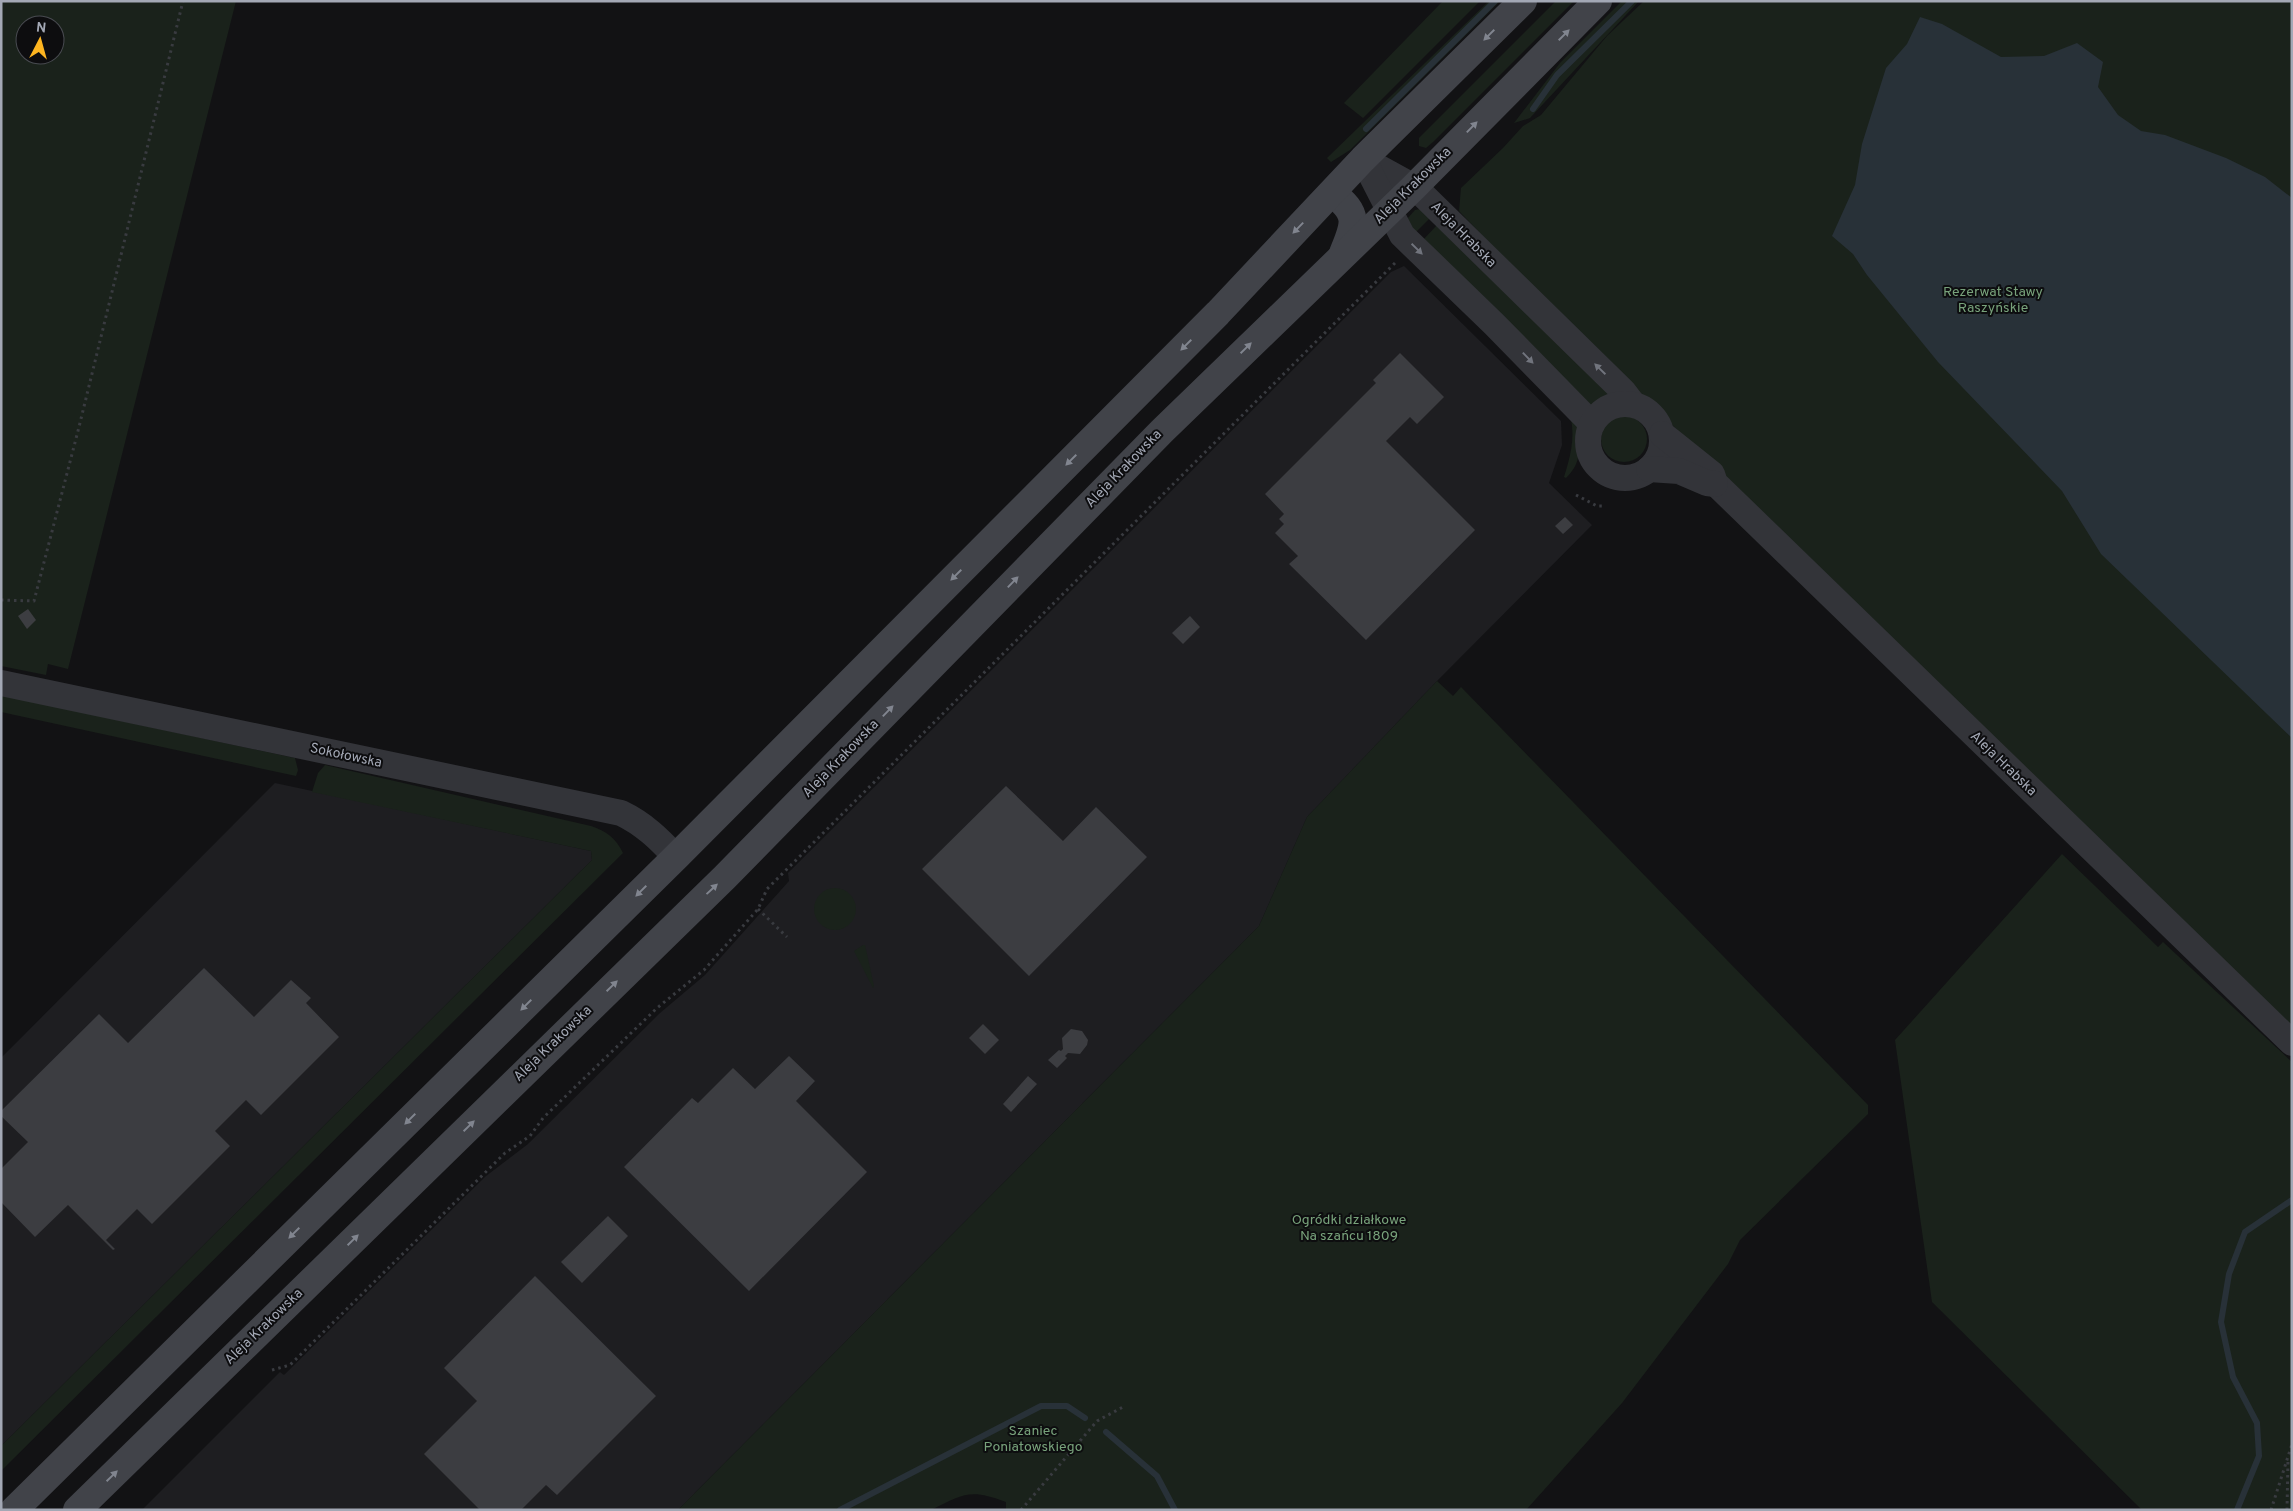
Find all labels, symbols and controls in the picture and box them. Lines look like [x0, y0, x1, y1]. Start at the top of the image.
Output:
north arrow [15, 15, 65, 65]
text: N [35, 20, 47, 38]
one-way arrow [1483, 29, 1495, 41]
one-way arrow [1557, 29, 1569, 41]
one-way arrow [1466, 121, 1478, 133]
street label: Aleja Krakowska [1371, 144, 1455, 228]
street label: Aleja Hrabska [1427, 199, 1499, 271]
one-way arrow [1292, 222, 1304, 234]
one-way arrow [1411, 243, 1423, 255]
park label: Rezerwat Stawy Raszyńskie [1943, 284, 2043, 317]
one-way arrow [1180, 339, 1192, 351]
one-way arrow [1240, 342, 1252, 354]
one-way arrow [1522, 352, 1534, 364]
one-way arrow [1594, 363, 1606, 375]
street label: Aleja Krakowska [1082, 426, 1166, 512]
one-way arrow [1065, 454, 1077, 466]
one-way arrow [951, 569, 963, 581]
one-way arrow [1007, 577, 1019, 589]
one-way arrow [882, 705, 894, 717]
street label: Aleja Krakowska [799, 716, 883, 802]
street label: Aleja Hrabska [1966, 728, 2040, 800]
street label: Sokołowska [308, 740, 384, 772]
one-way arrow [706, 883, 718, 895]
one-way arrow [635, 885, 647, 897]
one-way arrow [606, 980, 618, 992]
one-way arrow [520, 999, 532, 1011]
street label: Aleja Krakowska [510, 1002, 596, 1086]
one-way arrow [404, 1113, 416, 1125]
one-way arrow [463, 1120, 475, 1132]
park label: Ogródki działkowe Na szańcu 1809 [1292, 1212, 1406, 1245]
one-way arrow [288, 1227, 300, 1239]
one-way arrow [347, 1234, 359, 1246]
street label: Aleja Krakowska [221, 1285, 307, 1369]
park label: Szaniec Poniatowskiego [984, 1423, 1083, 1456]
one-way arrow [106, 1470, 118, 1482]

